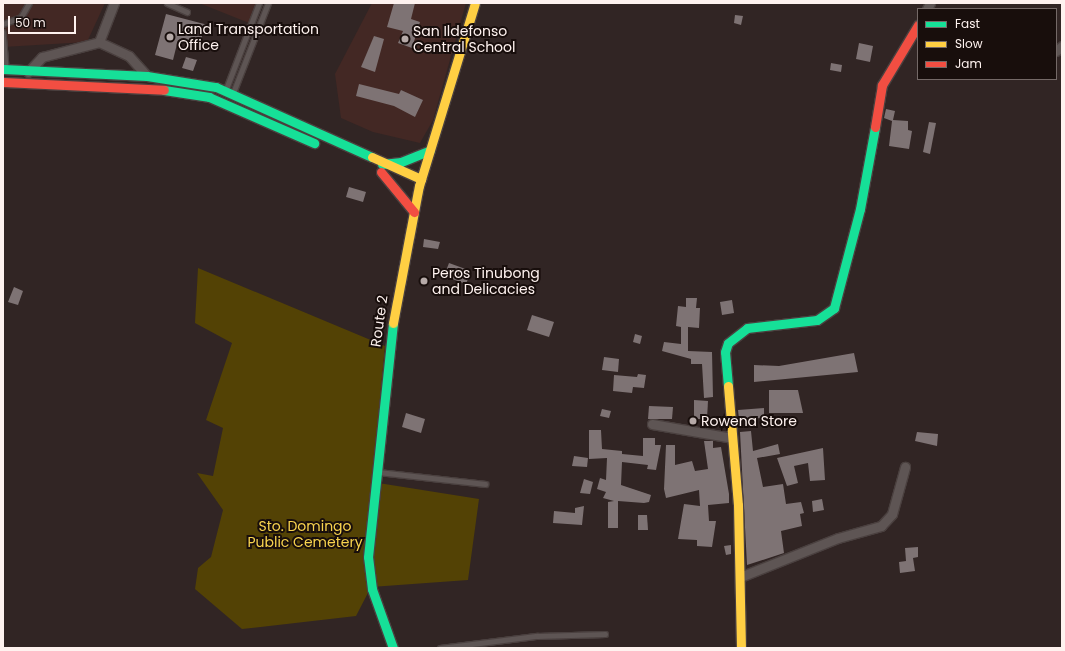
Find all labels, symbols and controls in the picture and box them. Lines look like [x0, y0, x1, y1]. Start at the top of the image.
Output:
scale bar [10, 8, 78, 34]
legend [917, 8, 1057, 80]
text: 50 m [15, 14, 46, 31]
text: Fast [955, 15, 980, 32]
place label: Land Transportation Office [178, 21, 319, 54]
place label: San Ildefonso Central School [413, 23, 515, 56]
marker: Land Transportation Office [165, 32, 175, 42]
marker: San Ildefonso Central School [400, 34, 410, 44]
text: Slow [955, 35, 983, 52]
text: Jam [955, 55, 982, 72]
place label: Peros Tinubong and Delicacies [432, 265, 540, 298]
marker: Peros Tinubong and Delicacies [419, 276, 429, 286]
street label: Route 2 [367, 294, 391, 348]
place label: Rowena Store [701, 413, 797, 429]
marker: Rowena Store [688, 416, 698, 426]
park label: Sto. Domingo Public Cemetery [247, 518, 363, 550]

